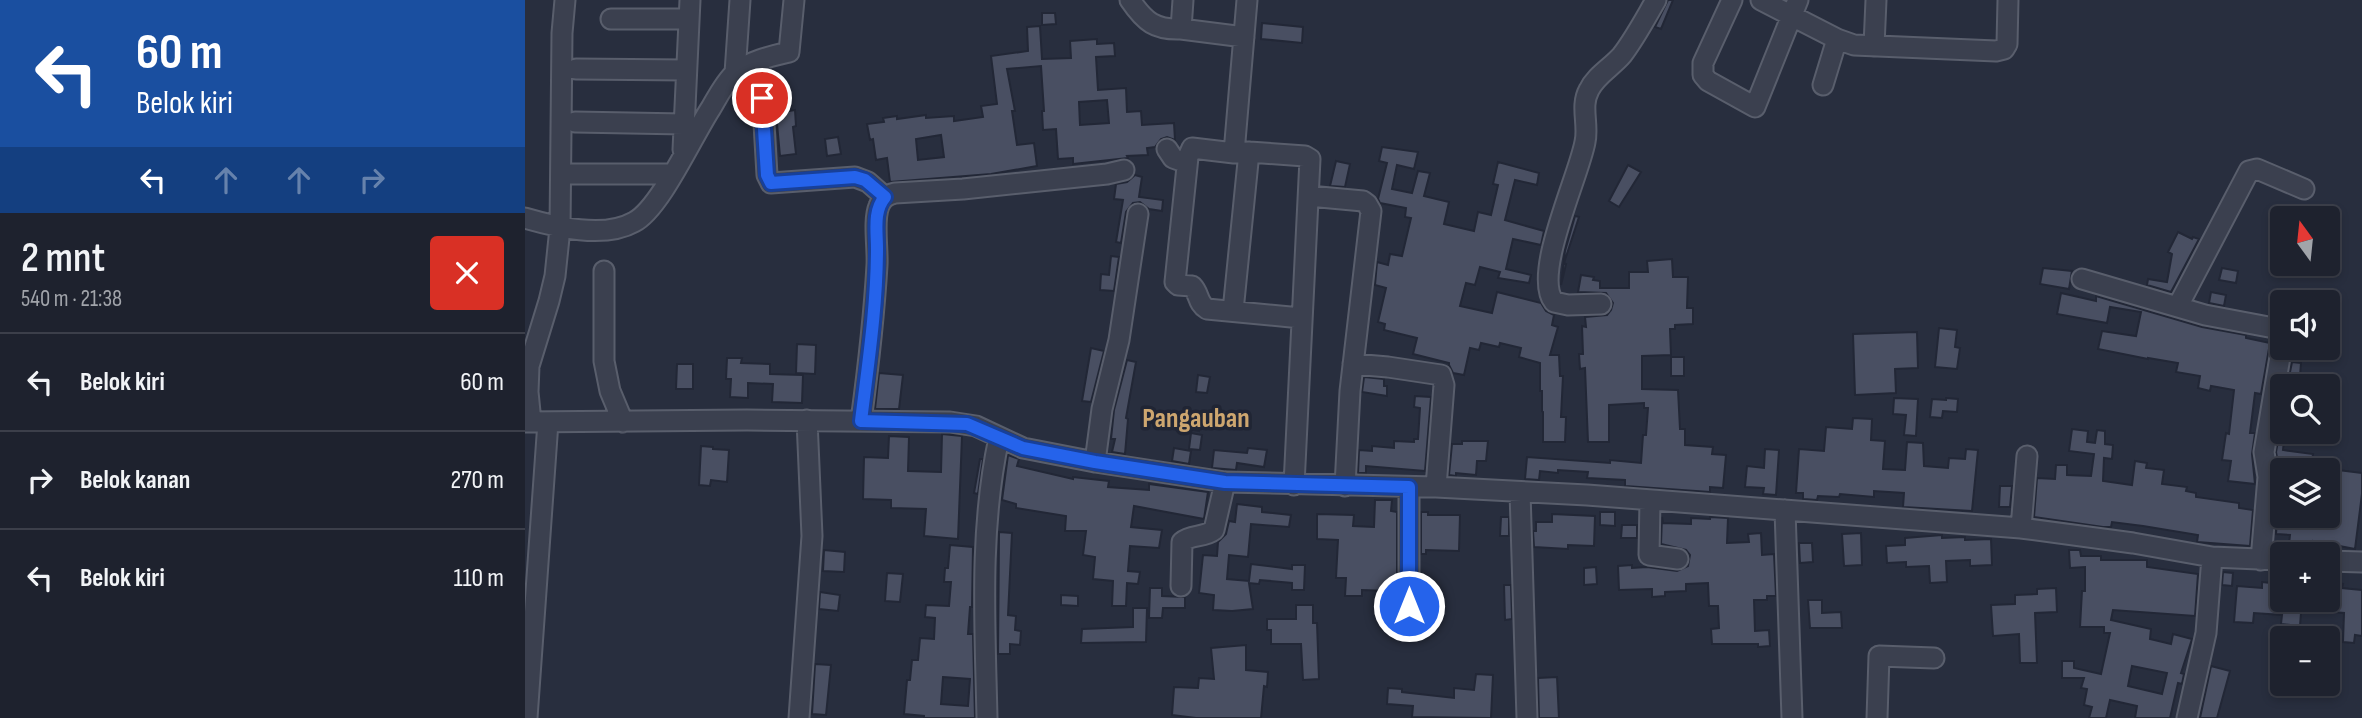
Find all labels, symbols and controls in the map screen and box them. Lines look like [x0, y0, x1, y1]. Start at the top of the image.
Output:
text: 60 m [136, 24, 223, 83]
icon: left [21, 28, 112, 119]
pin [732, 68, 792, 128]
icon: arrive [743, 79, 781, 117]
text: Belok kiri [136, 84, 233, 123]
icon: left [134, 161, 172, 199]
icon: ahead [207, 161, 245, 199]
icon: ahead [280, 161, 318, 199]
icon: right [353, 161, 391, 199]
north arrow [2270, 206, 2340, 276]
map controls [2270, 206, 2340, 696]
text: 2 mnt [21, 233, 105, 284]
button: close [430, 236, 504, 310]
text: 540 m · 21:38 [21, 285, 122, 313]
button: sound [2270, 290, 2340, 360]
icon: left [21, 363, 59, 401]
text: Belok kiri [80, 367, 165, 398]
text: 60 m [460, 367, 504, 398]
button: search [2270, 374, 2340, 444]
district label: Pangauban [1142, 402, 1250, 435]
button: layers [2270, 458, 2340, 528]
icon: right [21, 461, 59, 499]
text: Belok kanan [80, 465, 190, 496]
text: 270 m [451, 465, 504, 496]
button: + [2270, 542, 2340, 612]
icon: left [21, 559, 59, 597]
text: Belok kiri [80, 563, 165, 594]
text: 110 m [453, 563, 504, 594]
position arrow [1372, 569, 1446, 643]
button: − [2270, 626, 2340, 696]

